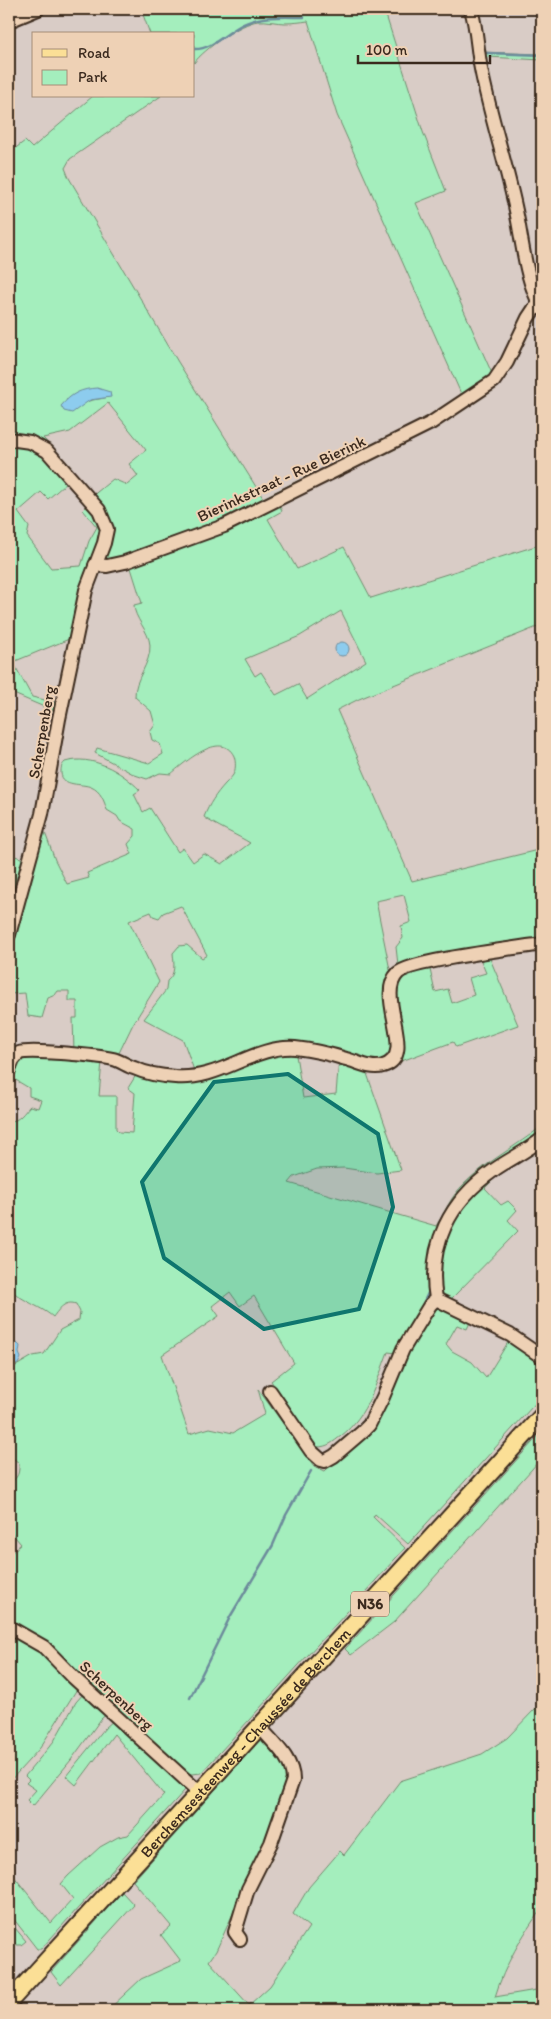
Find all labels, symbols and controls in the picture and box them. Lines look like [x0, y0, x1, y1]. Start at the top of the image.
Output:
legend [32, 32, 195, 98]
scale bar [358, 32, 491, 64]
text: 100 m [366, 41, 408, 59]
text: Road [78, 44, 111, 62]
text: Park [78, 68, 108, 86]
street label: Bierinkstraat - Rue Bierink [194, 431, 369, 526]
street label: Scherpenberg [24, 683, 59, 780]
road number: N36 [351, 1592, 389, 1616]
street label: Berchemsesteenweg - Chaussée de Berchem [136, 1624, 355, 1861]
street label: Scherpenberg [76, 1656, 158, 1735]

